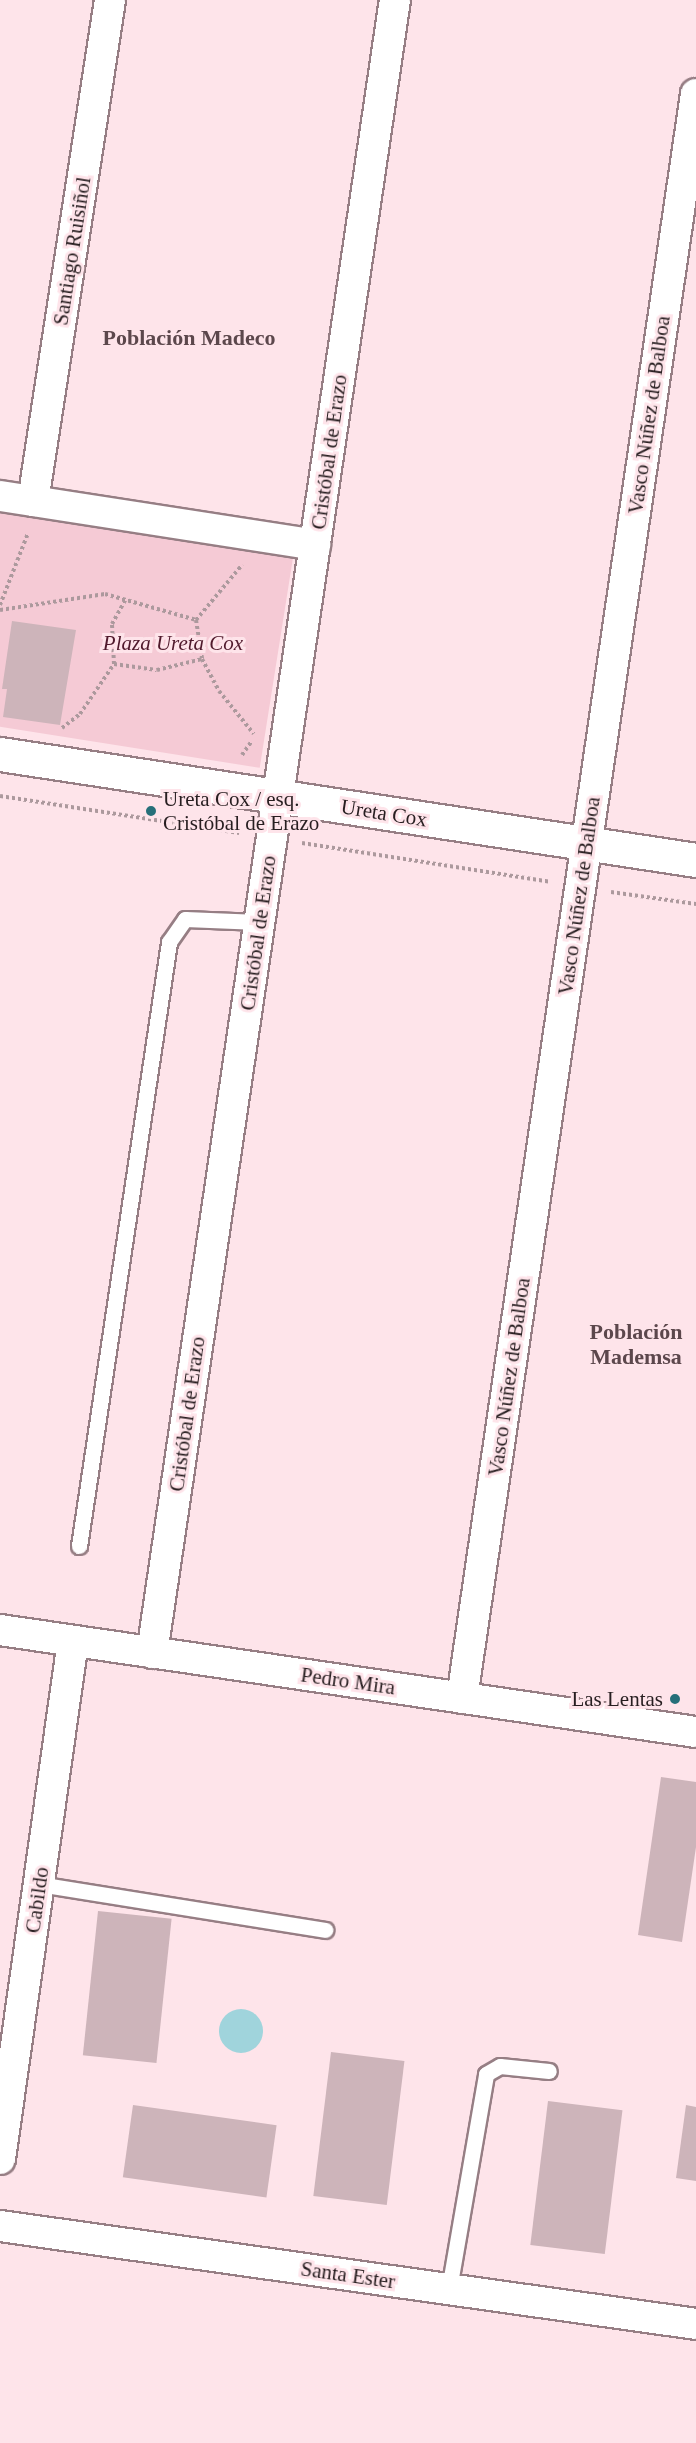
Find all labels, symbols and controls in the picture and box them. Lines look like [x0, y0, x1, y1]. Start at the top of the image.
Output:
street label: Santiago Ruisiñol [48, 175, 96, 327]
street label: Vasco Núñez de Balboa [623, 314, 675, 516]
district label: Población Madeco [103, 325, 275, 351]
street label: Cristóbal de Erazo [306, 373, 352, 531]
park label: Plaza Ureta Cox [103, 630, 243, 656]
place label: Ureta Cox / esq. Cristóbal de Erazo [163, 786, 319, 836]
street label: Ureta Cox [339, 794, 429, 832]
street label: Vasco Núñez de Balboa [553, 795, 605, 997]
marker: Ureta Cox / esq. Cristóbal de Erazo [144, 804, 158, 818]
street label: Cristóbal de Erazo [235, 854, 281, 1012]
street label: Vasco Núñez de Balboa [483, 1276, 535, 1478]
district label: Población Mademsa [590, 1318, 682, 1370]
street label: Cristóbal de Erazo [164, 1335, 210, 1493]
street label: Pedro Mira [299, 1662, 397, 1700]
place label: Las Lentas [571, 1686, 663, 1712]
marker: Las Lentas [668, 1692, 682, 1706]
street label: Cabildo [20, 1865, 54, 1935]
street label: Santa Ester [299, 2256, 397, 2294]

